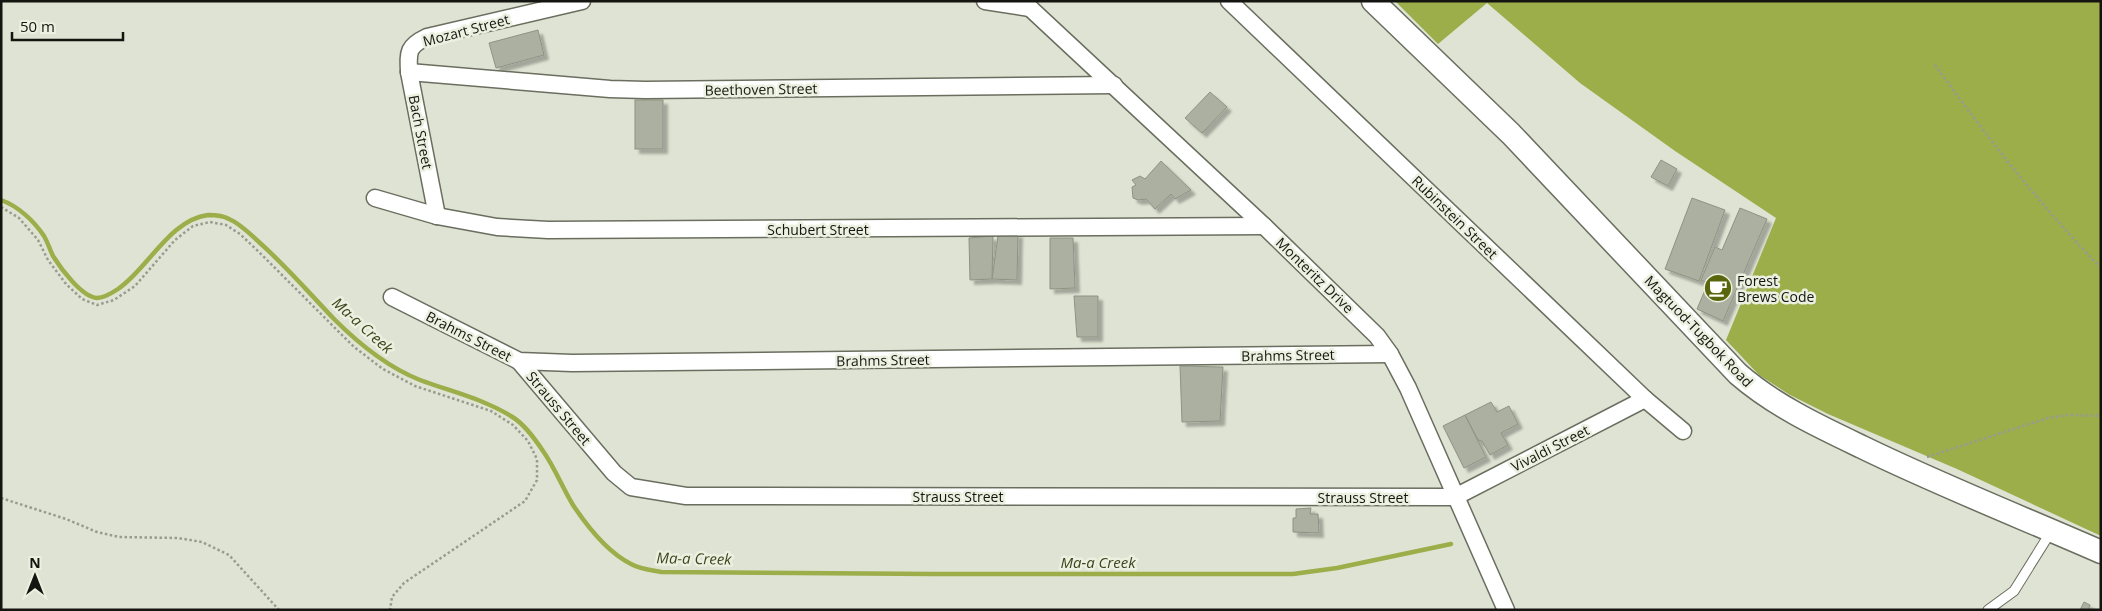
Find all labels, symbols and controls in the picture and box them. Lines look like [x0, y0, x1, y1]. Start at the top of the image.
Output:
street label: Mozart Street [421, 9, 511, 51]
scale bar [12, 10, 124, 42]
text: 50 m [20, 16, 55, 36]
street label: Beethoven Street [704, 79, 818, 99]
street label: Bach Street [405, 93, 437, 171]
street label: Rubinstein Street [1408, 171, 1502, 263]
street label: Schubert Street [767, 220, 869, 239]
street label: Monteritz Drive [1272, 233, 1358, 317]
street label: Magtuod-Tugbok Road [1641, 271, 1757, 391]
place label: Forest Brews Code [1737, 271, 1815, 306]
cafe icon: Forest Brews Code [1703, 273, 1733, 303]
water label: Ma-a Creek [328, 292, 398, 358]
street label: Brahms Street [423, 306, 515, 366]
street label: Brahms Street [1241, 345, 1335, 365]
street label: Brahms Street [836, 350, 930, 370]
street label: Strauss Street [523, 367, 595, 449]
street label: Vivaldi Street [1508, 420, 1592, 476]
street label: Strauss Street [913, 487, 1003, 506]
street label: Strauss Street [1318, 488, 1408, 507]
water label: Ma-a Creek [656, 547, 732, 569]
north arrow [10, 551, 60, 601]
water label: Ma-a Creek [1060, 552, 1136, 572]
text: N [29, 553, 41, 572]

